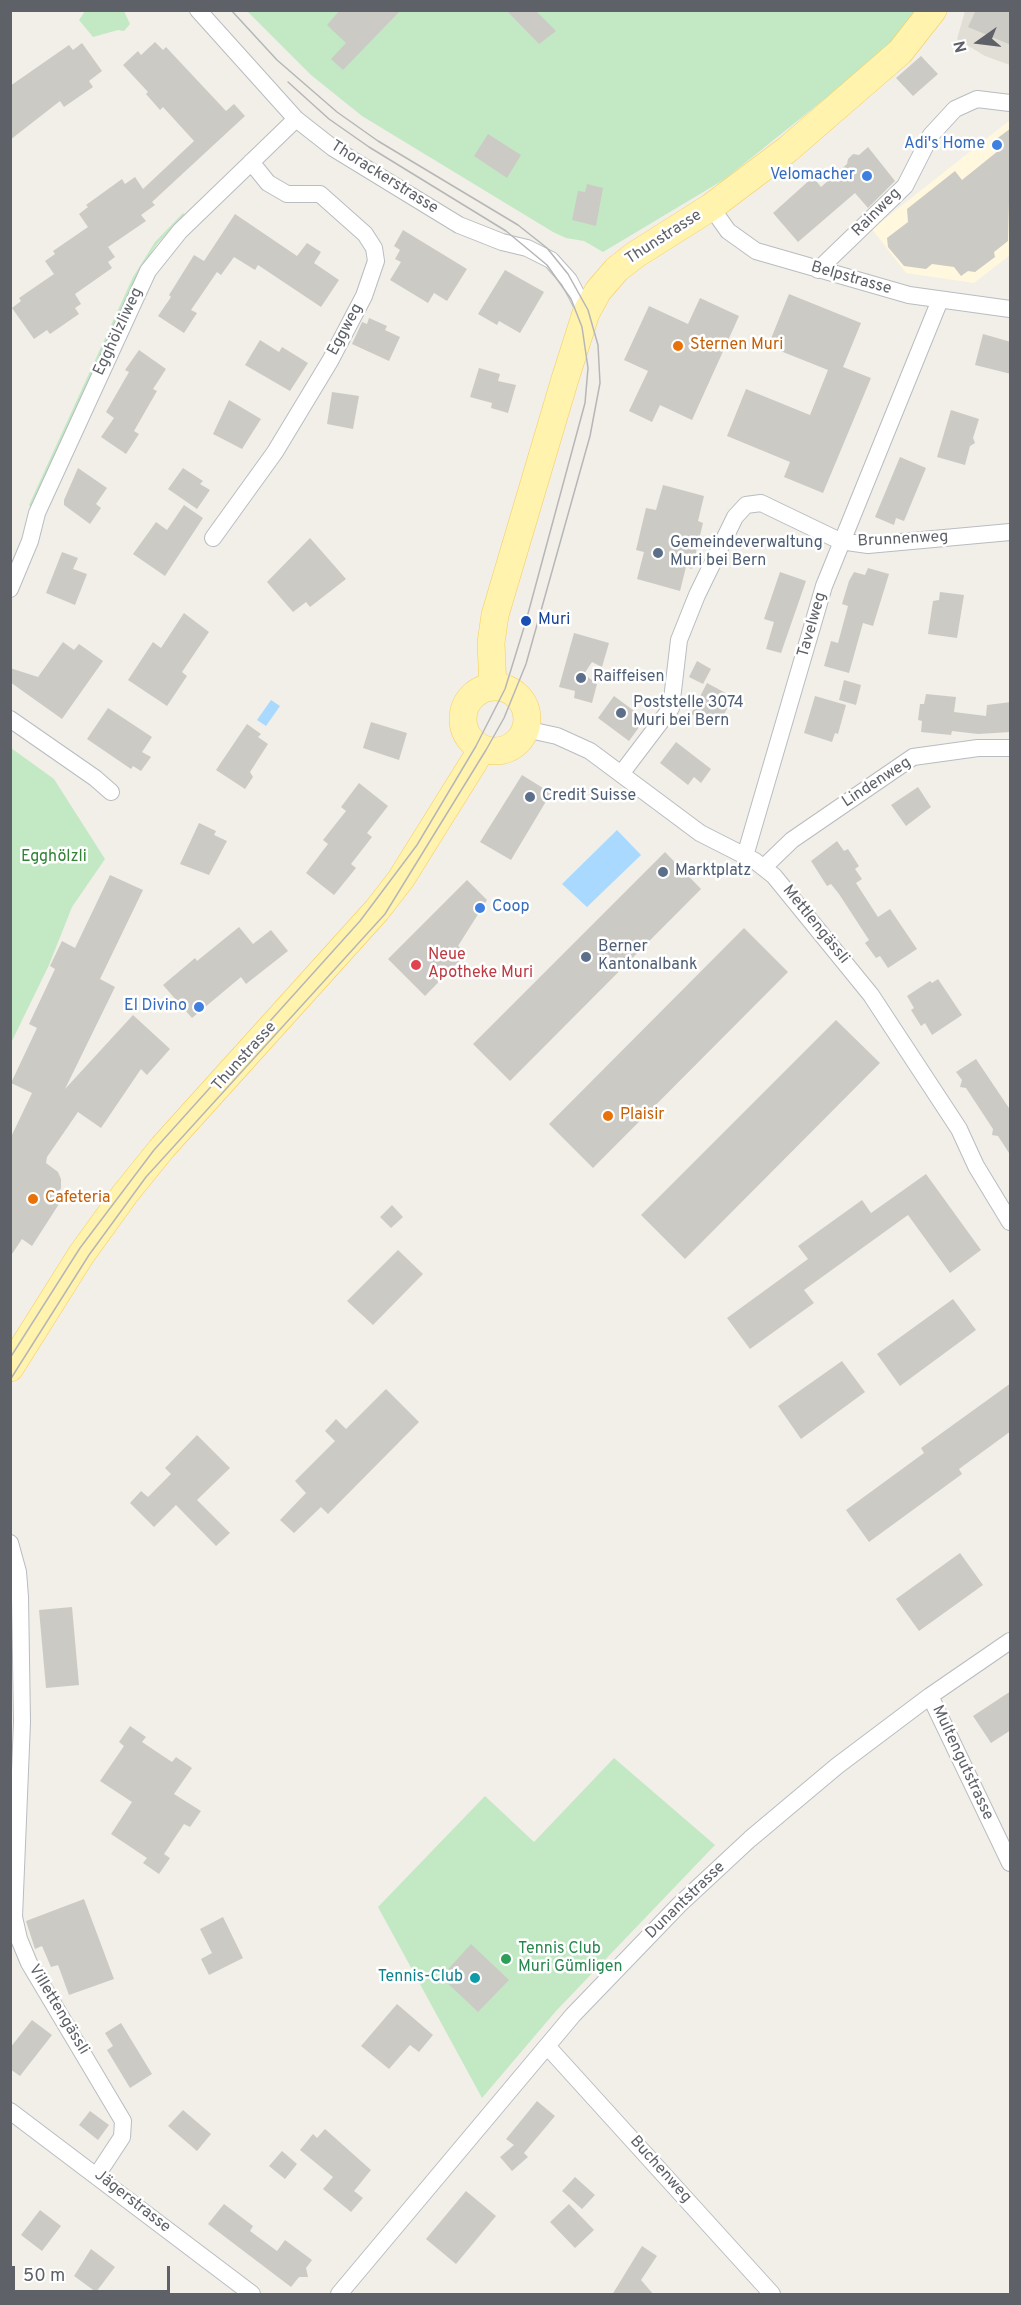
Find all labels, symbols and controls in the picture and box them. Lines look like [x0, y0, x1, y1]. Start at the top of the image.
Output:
north arrow [949, 12, 1009, 72]
text: N [950, 38, 973, 54]
place label: Adi's Home [904, 135, 985, 155]
street label: Thorackerstrasse [327, 137, 441, 219]
marker: Adi's Home [990, 138, 1004, 152]
place label: Velomacher [770, 166, 855, 186]
marker: Velomacher [860, 169, 874, 183]
street label: Rainweg [849, 185, 905, 241]
street label: Thunstrasse [622, 206, 706, 270]
street label: Belpstrasse [809, 258, 893, 300]
street label: Egghölzliweg [90, 285, 148, 379]
street label: Eggweg [324, 301, 368, 359]
place label: Sternen Muri [690, 336, 783, 356]
marker: Sternen Muri [671, 339, 685, 353]
street label: Brunnenweg [857, 528, 949, 552]
place label: Gemeindeverwaltung Muri bei Bern [670, 534, 823, 572]
marker: Gemeindeverwaltung Muri bei Bern [651, 546, 665, 560]
street label: Tavelweg [795, 590, 831, 660]
place label: Muri [538, 611, 570, 631]
marker: Muri [519, 614, 533, 628]
place label: Raiffeisen [593, 668, 665, 688]
marker: Raiffeisen [574, 671, 588, 685]
place label: Poststelle 3074 Muri bei Bern [633, 694, 744, 732]
marker: Poststelle 3074 Muri bei Bern [614, 706, 628, 720]
street label: Lindenweg [839, 754, 915, 812]
place label: Credit Suisse [542, 787, 636, 807]
marker: Credit Suisse [523, 790, 537, 804]
park label: Egghölzli [21, 848, 87, 868]
place label: Marktplatz [675, 862, 751, 882]
marker: Marktplatz [656, 865, 670, 879]
street label: Mettlengässli [777, 882, 853, 968]
place label: Coop [492, 898, 530, 918]
marker: Coop [473, 901, 487, 915]
place label: Berner Kantonalbank [598, 938, 697, 976]
place label: Neue Apotheke Muri [428, 946, 533, 984]
marker: Berner Kantonalbank [579, 950, 593, 964]
marker: Neue Apotheke Muri [409, 958, 423, 972]
place label: El Divino [124, 997, 187, 1017]
marker: El Divino [192, 1000, 206, 1014]
street label: Thunstrasse [209, 1018, 281, 1096]
place label: Plaisir [620, 1106, 665, 1126]
marker: Plaisir [601, 1109, 615, 1123]
place label: Cafeteria [45, 1189, 110, 1209]
marker: Cafeteria [26, 1192, 40, 1206]
street label: Multengutstrasse [927, 1703, 997, 1823]
street label: Dunantstrasse [642, 1858, 730, 1944]
place label: Tennis Club Muri Gümligen [518, 1940, 622, 1978]
marker: Tennis Club Muri Gümligen [499, 1952, 513, 1966]
street label: Villettengässli [24, 1961, 92, 2059]
place label: Tennis-Club [378, 1968, 463, 1988]
marker: Tennis-Club [468, 1971, 482, 1985]
street label: Buchenweg [625, 2133, 695, 2207]
street label: Jägerstrasse [90, 2166, 174, 2238]
scale bar [15, 2254, 172, 2292]
text: 50 m [23, 2265, 65, 2288]

